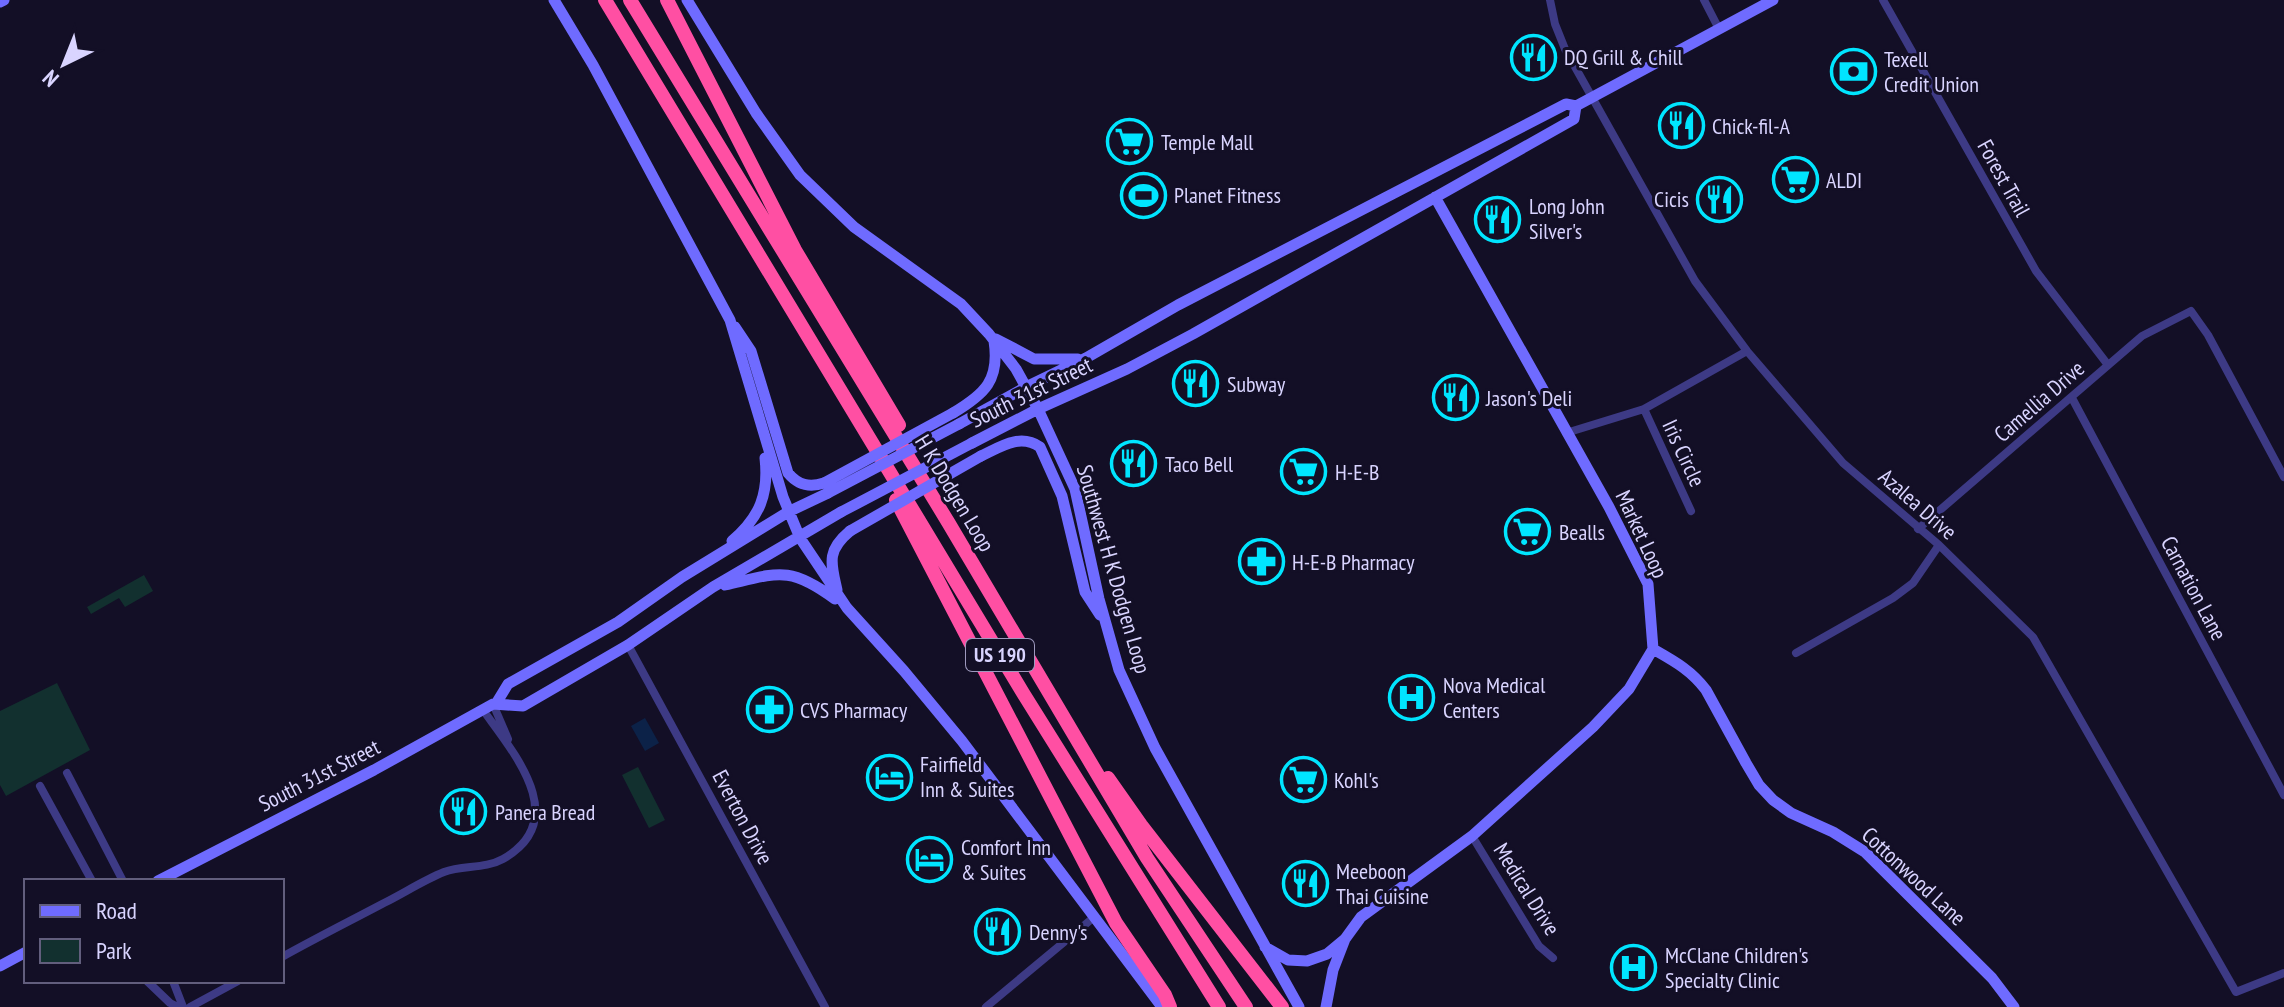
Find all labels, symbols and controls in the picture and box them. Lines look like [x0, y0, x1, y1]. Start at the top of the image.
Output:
north arrow [24, 24, 104, 104]
restaurant icon: DQ Grill & Chill [1509, 33, 1557, 81]
place label: DQ Grill & Chill [1564, 43, 1684, 71]
place label: Texell Credit Union [1884, 45, 1979, 98]
bank icon: Texell Credit Union [1829, 48, 1877, 96]
text: N [36, 64, 64, 93]
restaurant icon: Chick-fil-A [1657, 102, 1705, 150]
place label: Chick-fil-A [1712, 112, 1791, 140]
supermarket icon: Temple Mall [1106, 118, 1154, 166]
place label: Temple Mall [1161, 128, 1254, 156]
street label: Forest Trail [1971, 134, 2037, 222]
supermarket icon: ALDI [1771, 156, 1819, 204]
place label: ALDI [1826, 166, 1862, 194]
sports icon: Planet Fitness [1119, 171, 1167, 219]
restaurant icon: Cicis [1696, 175, 1744, 223]
place label: Planet Fitness [1174, 181, 1281, 209]
place label: Cicis [1654, 185, 1689, 213]
place label: Long John Silver's [1529, 192, 1605, 245]
restaurant icon: Long John Silver's [1474, 195, 1522, 243]
street label: South 31st Street [965, 350, 1097, 434]
street label: Camellia Drive [1988, 354, 2090, 448]
restaurant icon: Subway [1172, 360, 1220, 408]
place label: Subway [1227, 370, 1286, 398]
restaurant icon: Jason's Deli [1431, 374, 1479, 422]
place label: Jason's Deli [1485, 384, 1572, 412]
street label: Iris Circle [1656, 415, 1712, 491]
street label: H K Dodgen Loop [909, 429, 1001, 557]
restaurant icon: Taco Bell [1110, 440, 1158, 488]
supermarket icon: H-E-B [1280, 448, 1328, 496]
place label: Taco Bell [1165, 450, 1234, 478]
place label: H-E-B [1335, 458, 1379, 486]
street label: Southwest H K Dodgen Loop [1071, 461, 1157, 677]
street label: Azalea Drive [1873, 462, 1963, 546]
street label: Market Loop [1610, 486, 1674, 582]
supermarket icon: Bealls [1504, 508, 1552, 556]
place label: Bealls [1559, 518, 1605, 546]
street label: Carnation Lane [2155, 531, 2233, 645]
pharmacy icon: H-E-B Pharmacy [1237, 538, 1285, 586]
place label: H-E-B Pharmacy [1292, 548, 1415, 576]
road number: US 190 [966, 639, 1034, 671]
place label: Nova Medical Centers [1443, 671, 1546, 724]
hospital icon: Nova Medical Centers [1388, 674, 1436, 722]
pharmacy icon: CVS Pharmacy [745, 686, 793, 734]
place label: CVS Pharmacy [800, 696, 908, 724]
street label: South 31st Street [254, 732, 384, 818]
place label: Fairfield Inn & Suites [920, 750, 1014, 803]
hotel icon: Fairfield Inn & Suites [865, 753, 913, 801]
supermarket icon: Kohl's [1279, 756, 1327, 804]
street label: Everton Drive [706, 765, 780, 869]
place label: Kohl's [1334, 766, 1379, 794]
restaurant icon: Panera Bread [440, 788, 488, 836]
place label: Panera Bread [495, 798, 595, 826]
street label: Cottonwood Lane [1856, 821, 1972, 931]
place label: Comfort Inn & Suites [961, 833, 1051, 886]
hotel icon: Comfort Inn & Suites [906, 836, 954, 884]
street label: Medical Drive [1488, 838, 1566, 940]
place label: Meeboon Thai Cuisine [1336, 857, 1429, 910]
restaurant icon: Meeboon Thai Cuisine [1281, 860, 1329, 908]
legend [24, 879, 284, 983]
text: Road [96, 895, 137, 926]
restaurant icon: Denny's [974, 908, 1022, 956]
place label: Denny's [1029, 918, 1088, 946]
text: Park [96, 935, 132, 966]
place label: McClane Children's Specialty Clinic [1665, 941, 1809, 994]
hospital icon: McClane Children's Specialty Clinic [1610, 944, 1658, 992]

